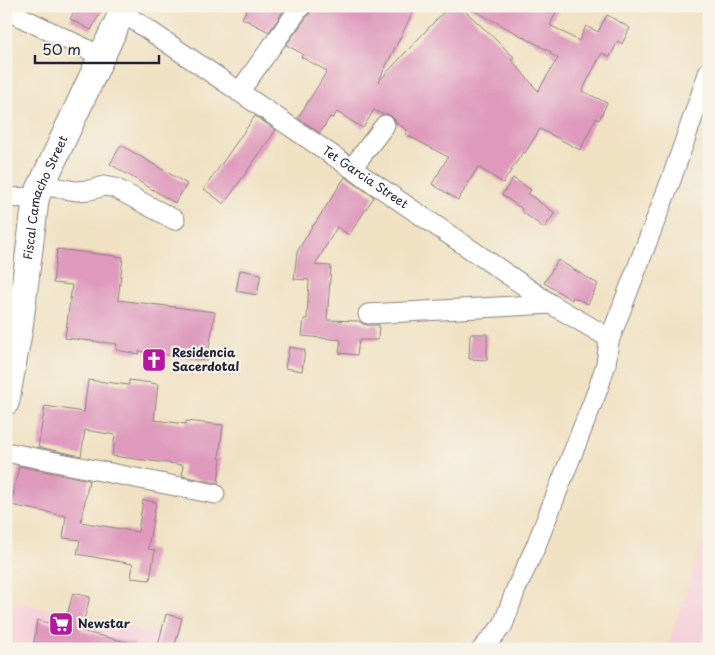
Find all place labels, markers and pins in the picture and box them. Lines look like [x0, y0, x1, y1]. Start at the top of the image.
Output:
place label: Residencia Sacerdotal [172, 343, 240, 375]
church icon: Residencia Sacerdotal [141, 347, 167, 373]
supermarket icon: Newstar [48, 611, 74, 637]
place label: Newstar [78, 614, 131, 632]

